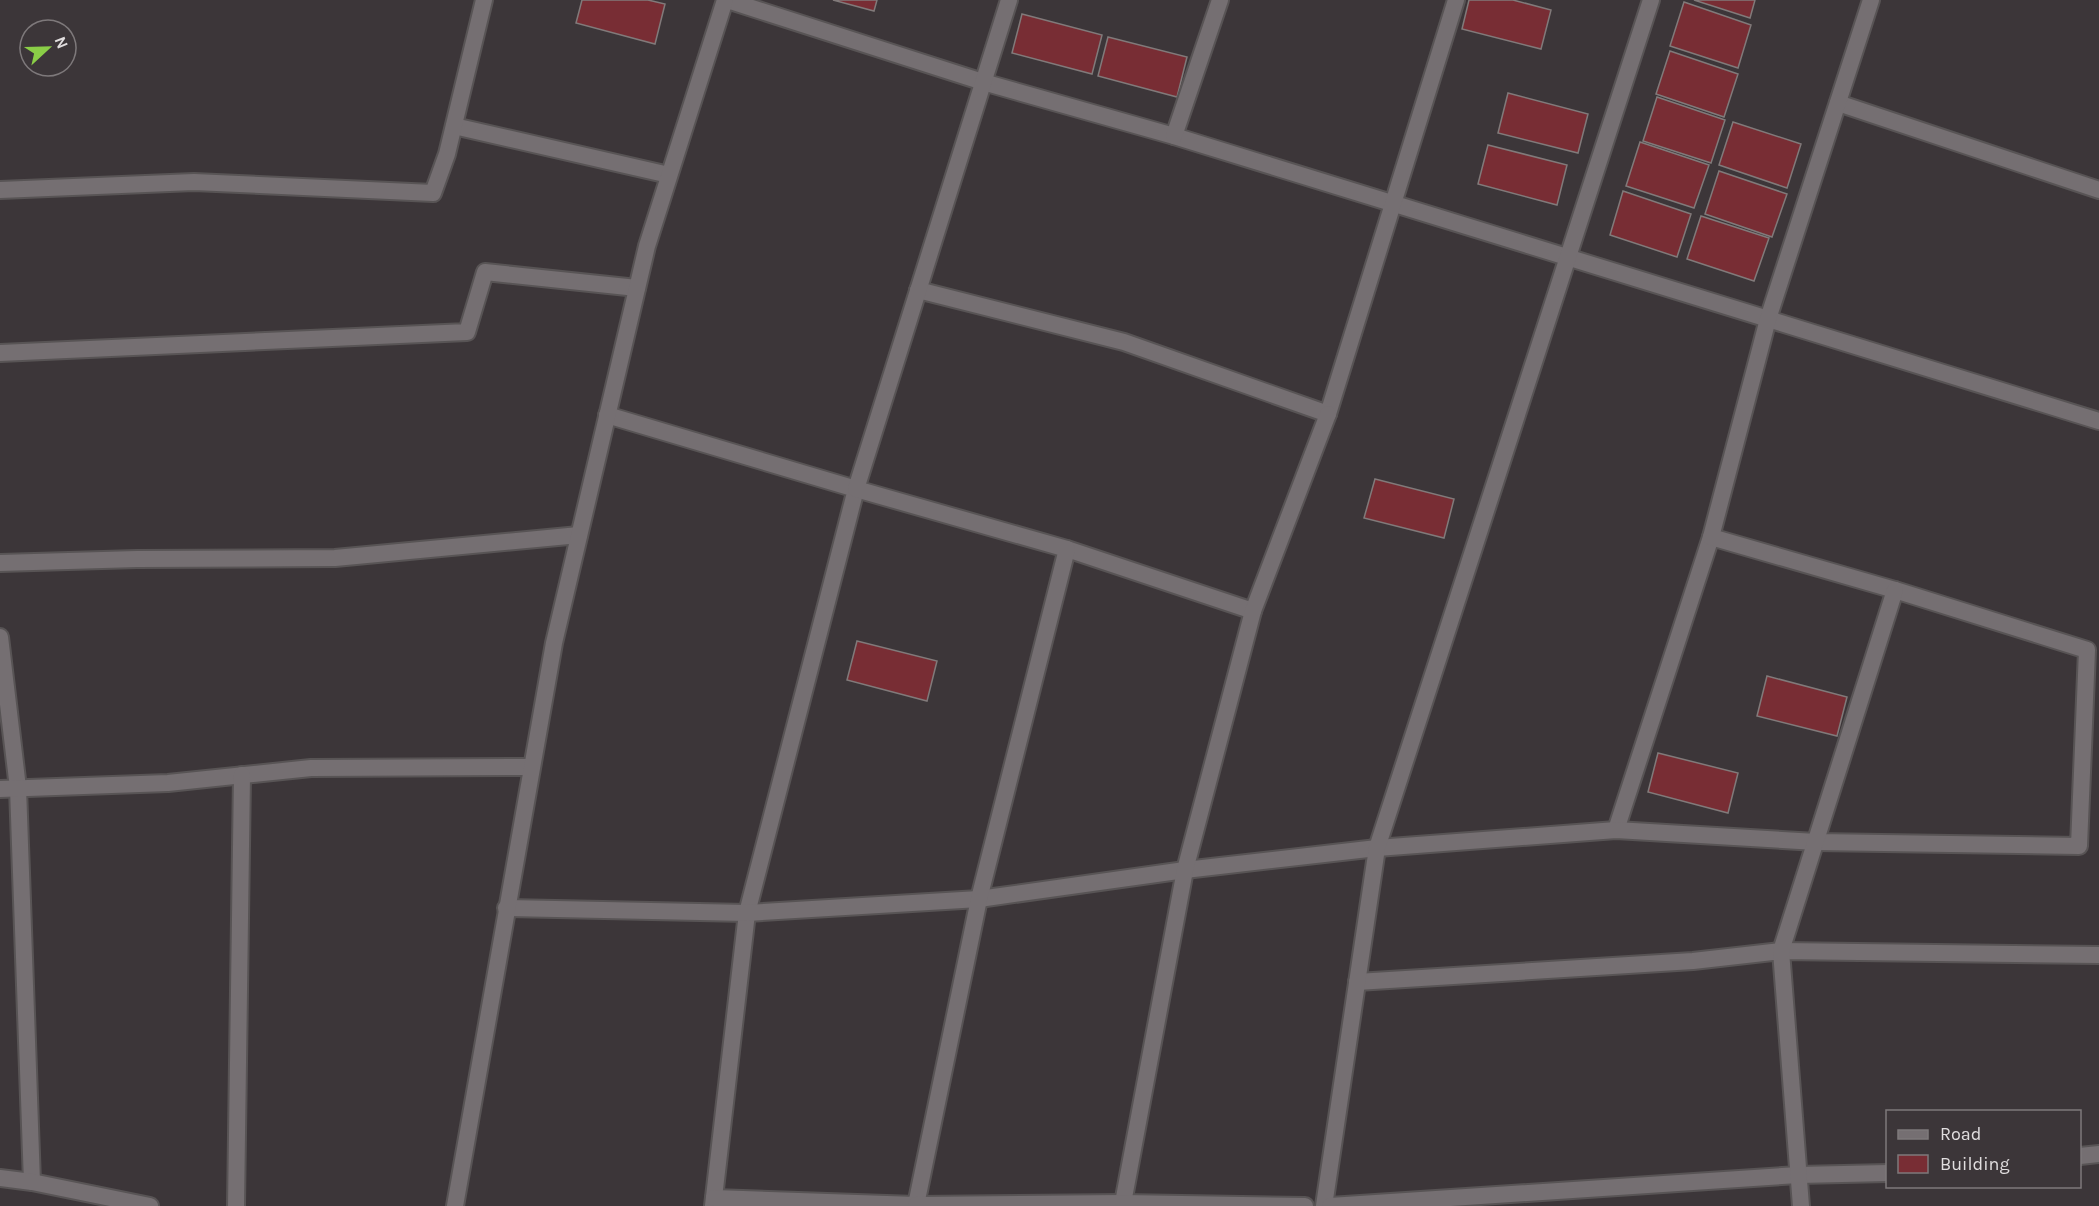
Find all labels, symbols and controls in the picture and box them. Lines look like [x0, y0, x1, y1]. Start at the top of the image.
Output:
north arrow [18, 18, 78, 78]
text: N [50, 34, 72, 51]
legend [1886, 1110, 2081, 1188]
text: Road [1940, 1123, 1981, 1145]
text: Building [1940, 1153, 2010, 1175]

